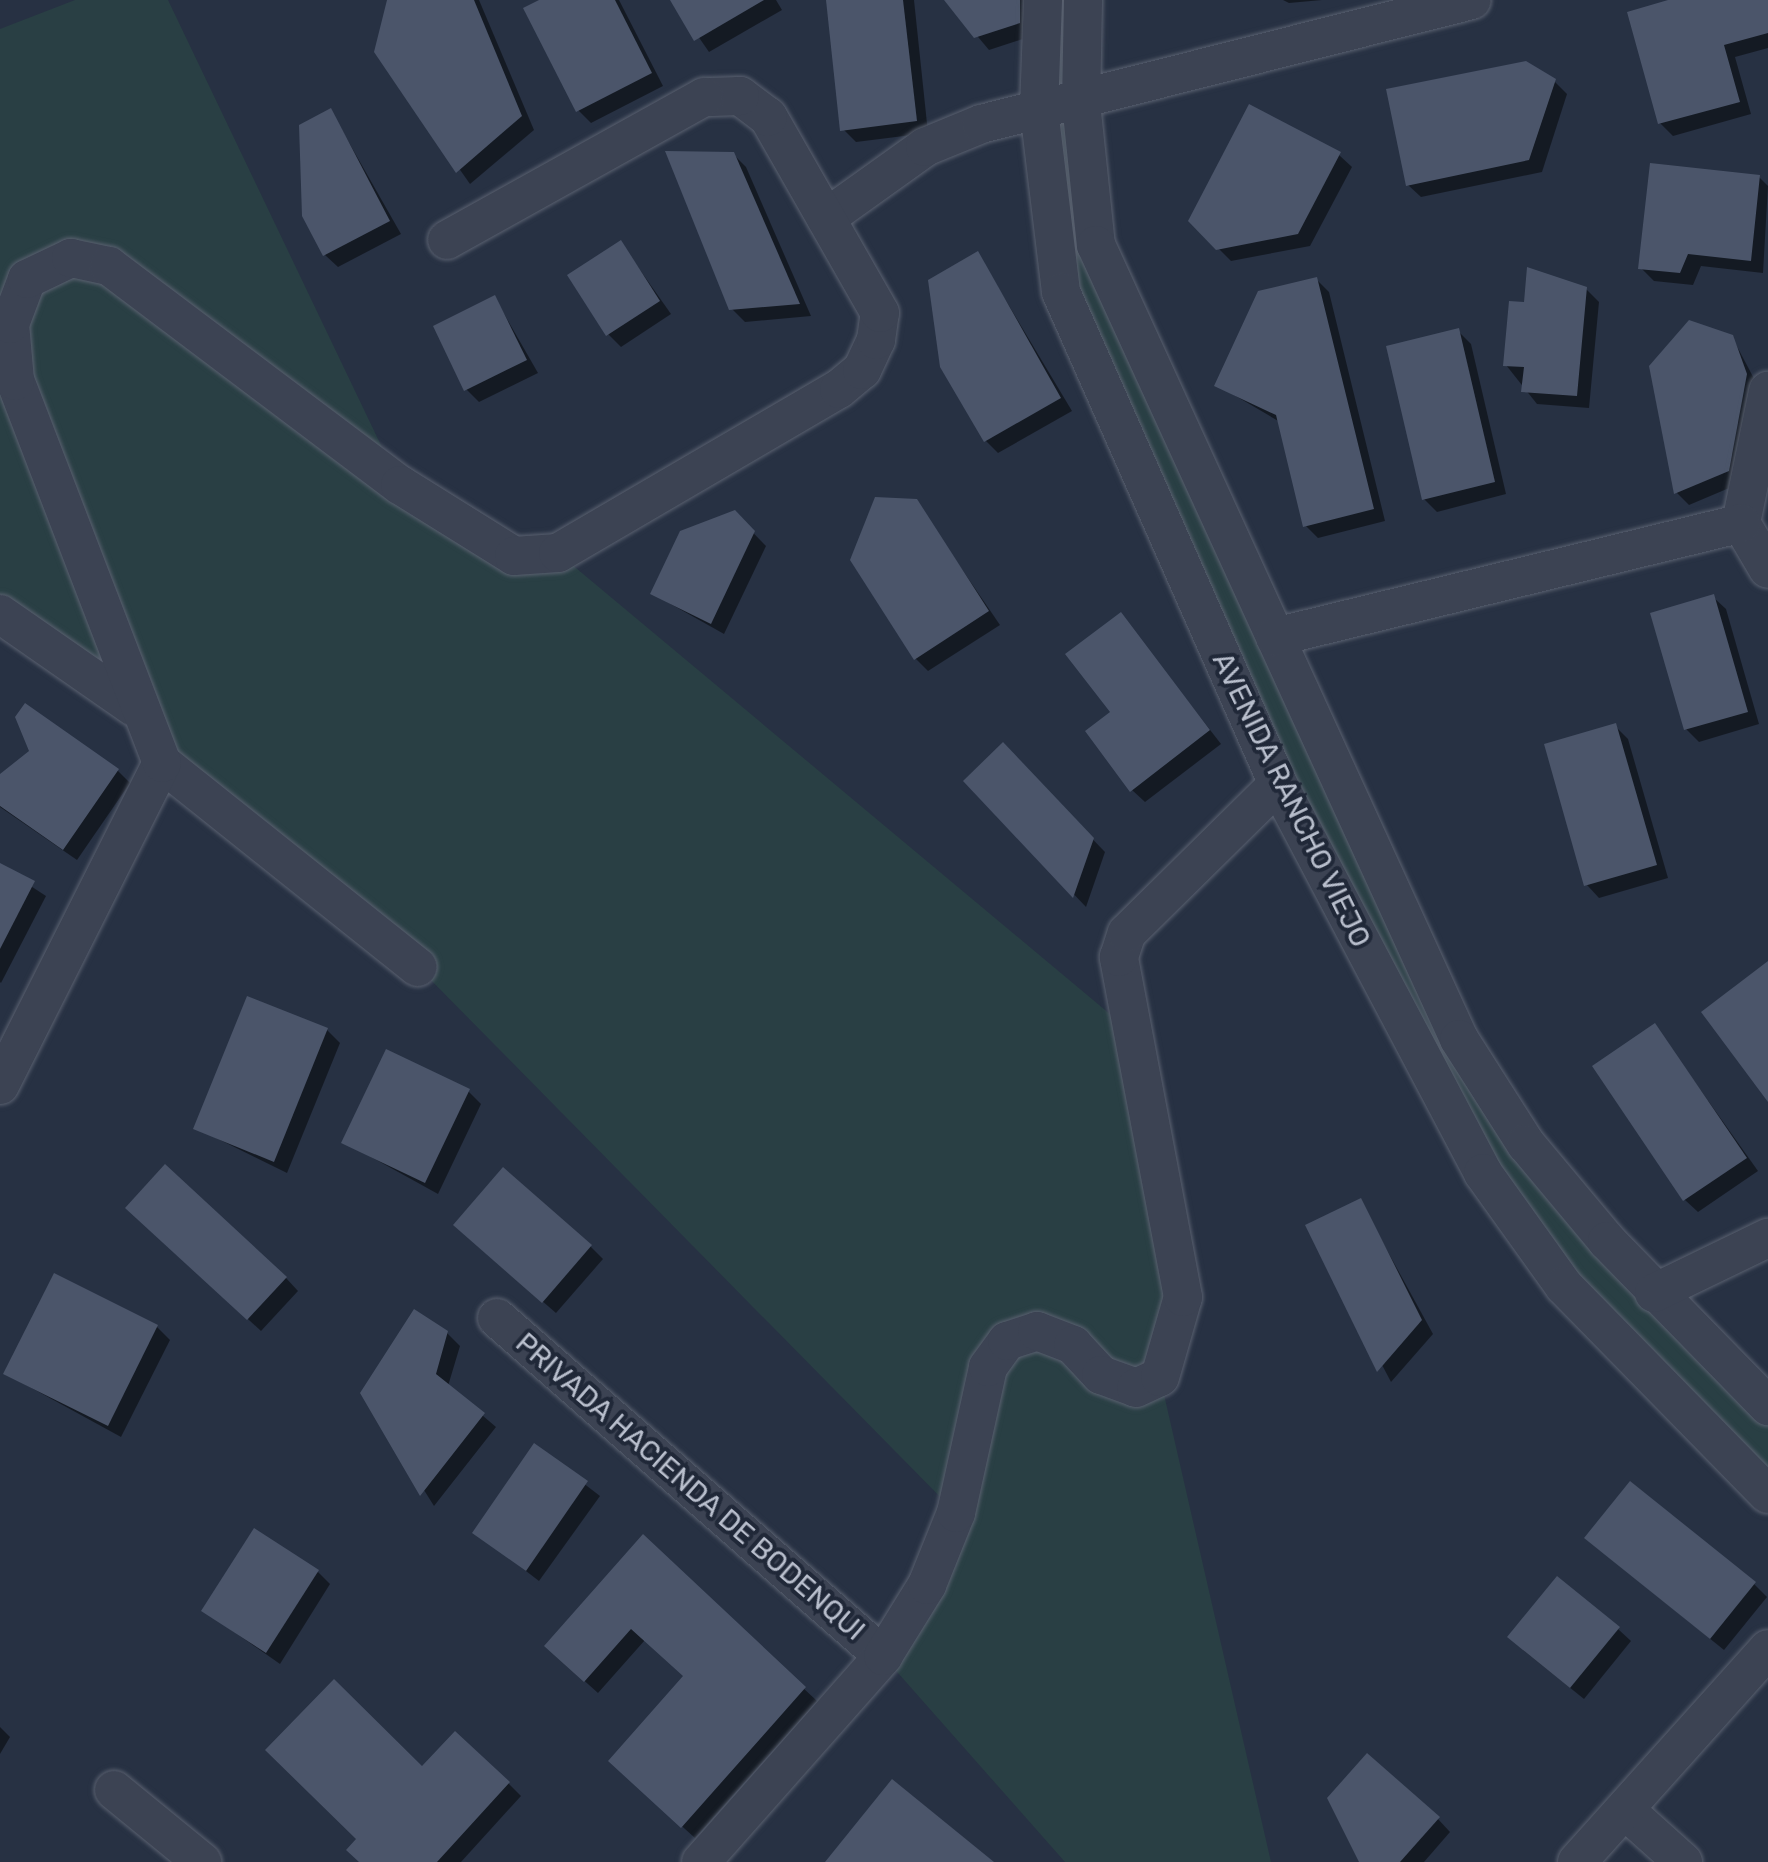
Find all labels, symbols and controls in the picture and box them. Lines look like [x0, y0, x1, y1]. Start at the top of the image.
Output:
street label: AVENIDA RANCHO VIEJO [1205, 647, 1377, 953]
street label: PRIVADA HACIENDA DE BODENQUI [508, 1326, 872, 1648]

